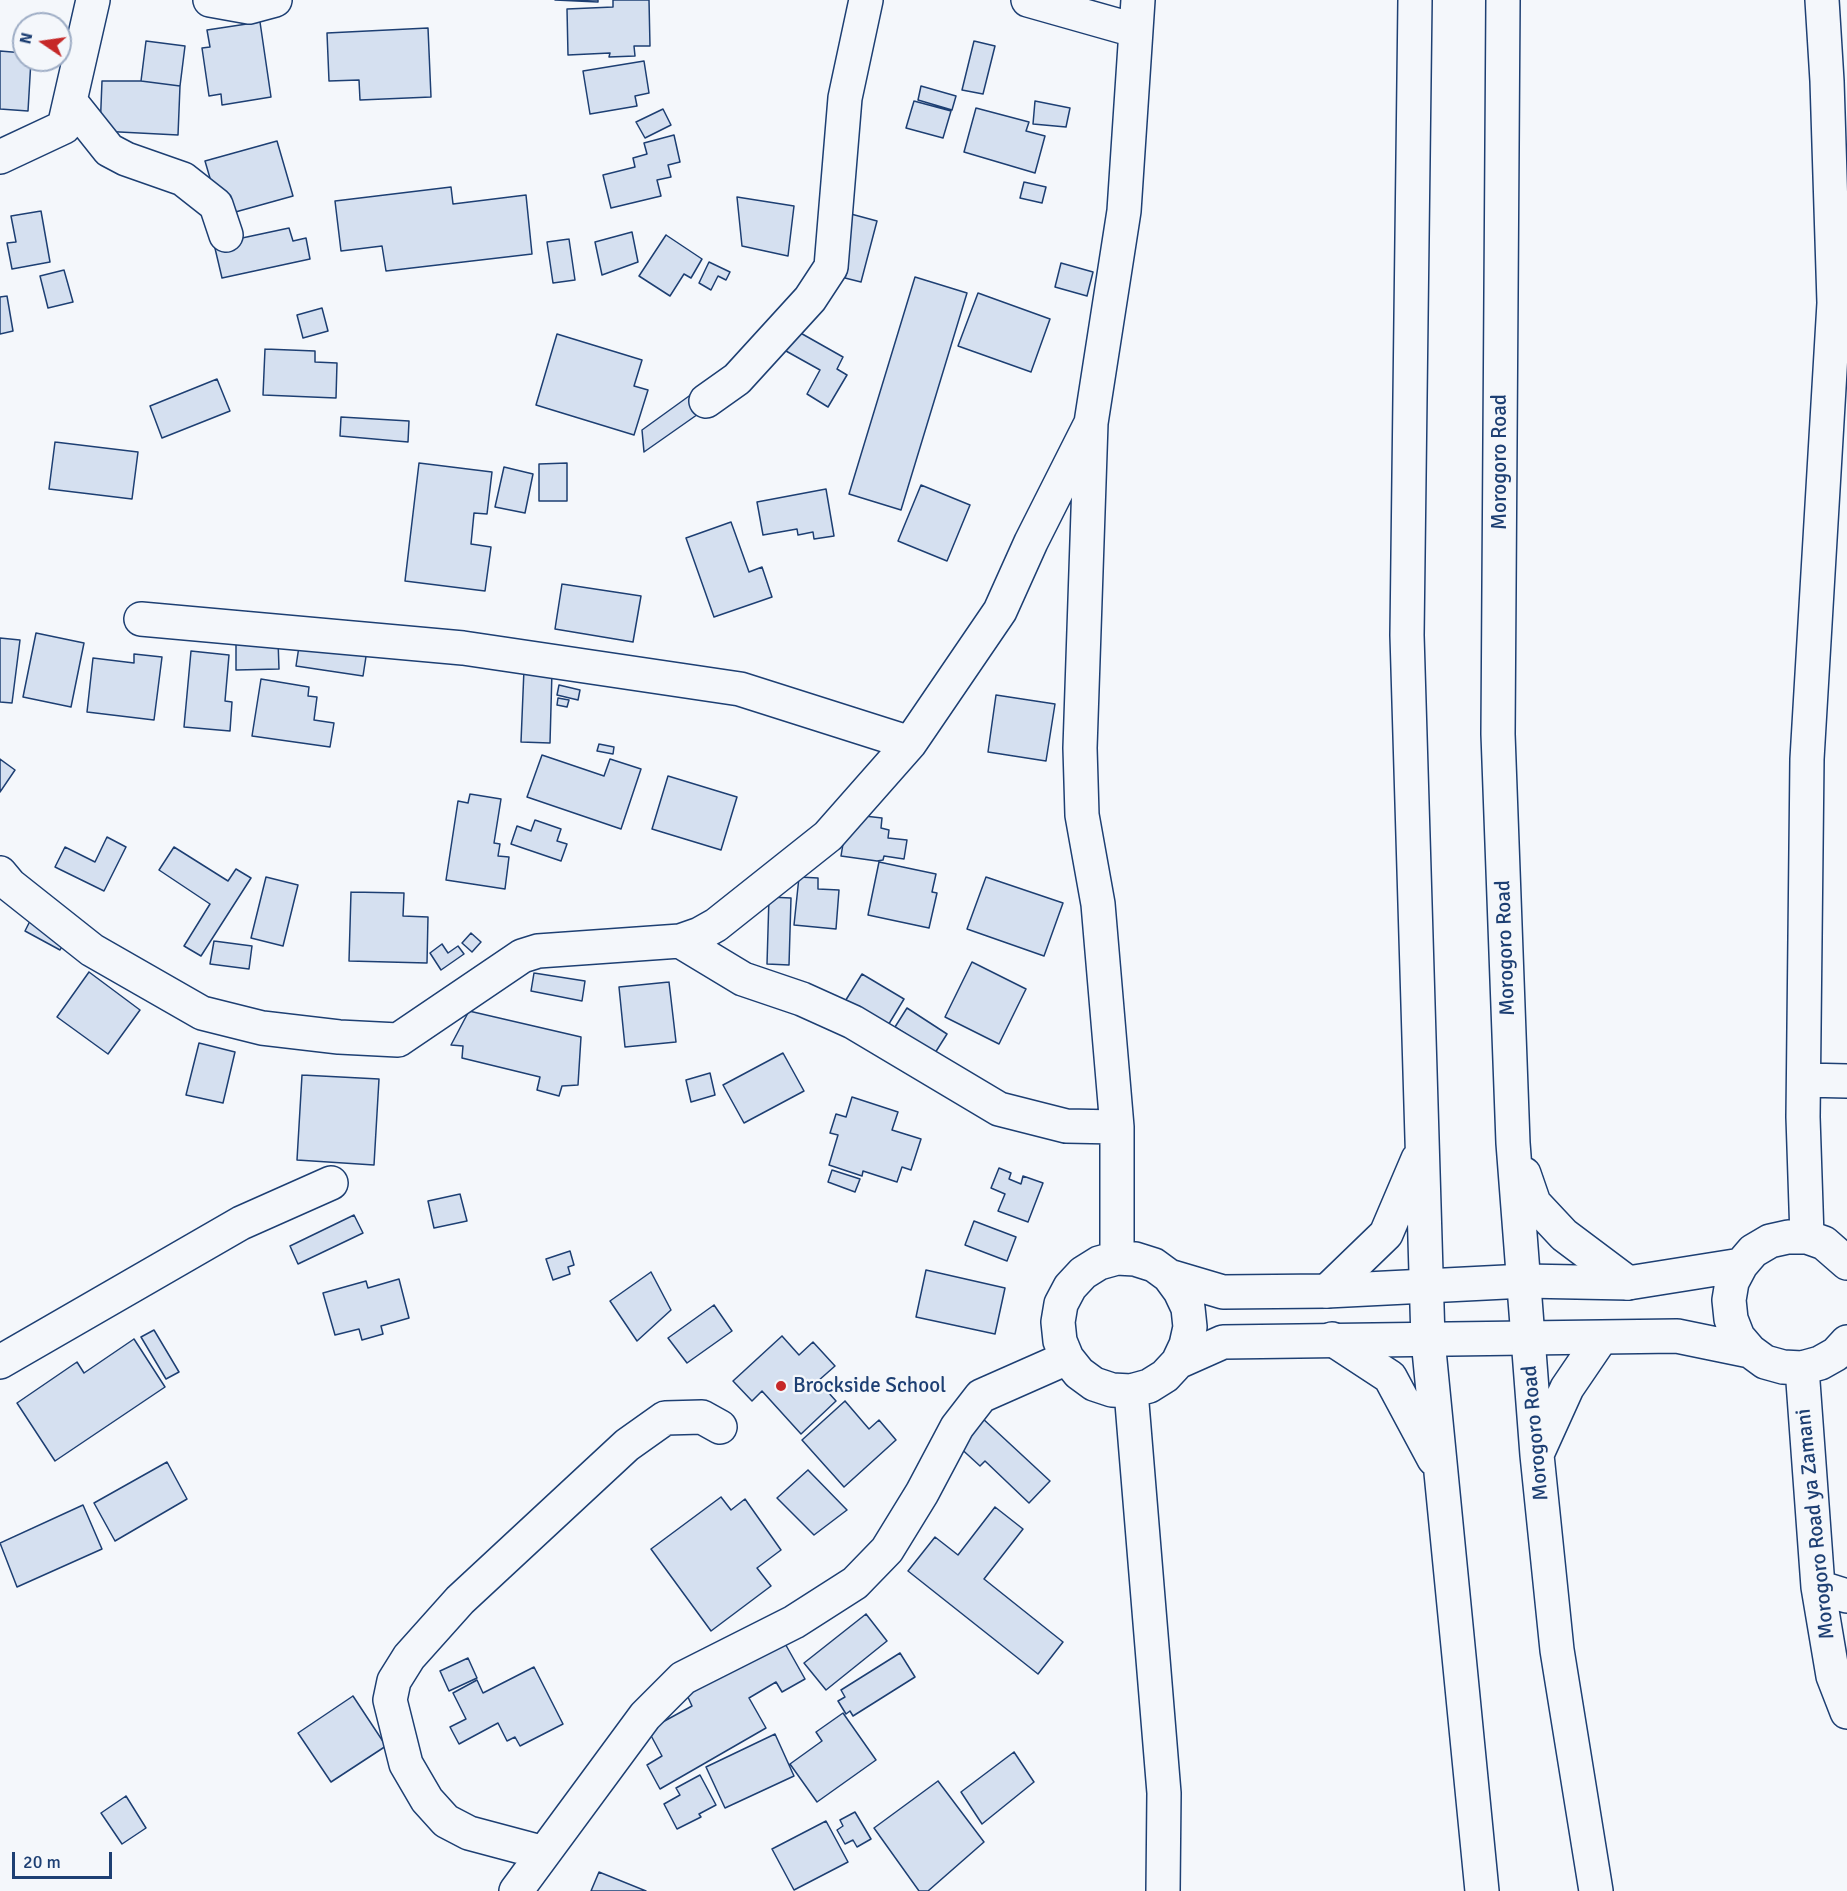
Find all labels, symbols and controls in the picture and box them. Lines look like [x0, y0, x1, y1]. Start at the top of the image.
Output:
north arrow [12, 12, 72, 72]
text: N [15, 31, 37, 46]
street label: Morogoro Road [1487, 394, 1513, 530]
street label: Morogoro Road [1491, 880, 1521, 1016]
street label: Morogoro Road [1518, 1364, 1554, 1502]
place label: Brockside School [793, 1373, 946, 1399]
marker: Brockside School [774, 1379, 788, 1393]
street label: Morogoro Road ya Zamani [1791, 1407, 1841, 1641]
scale bar [15, 1840, 116, 1878]
text: 20 m [23, 1851, 61, 1873]

